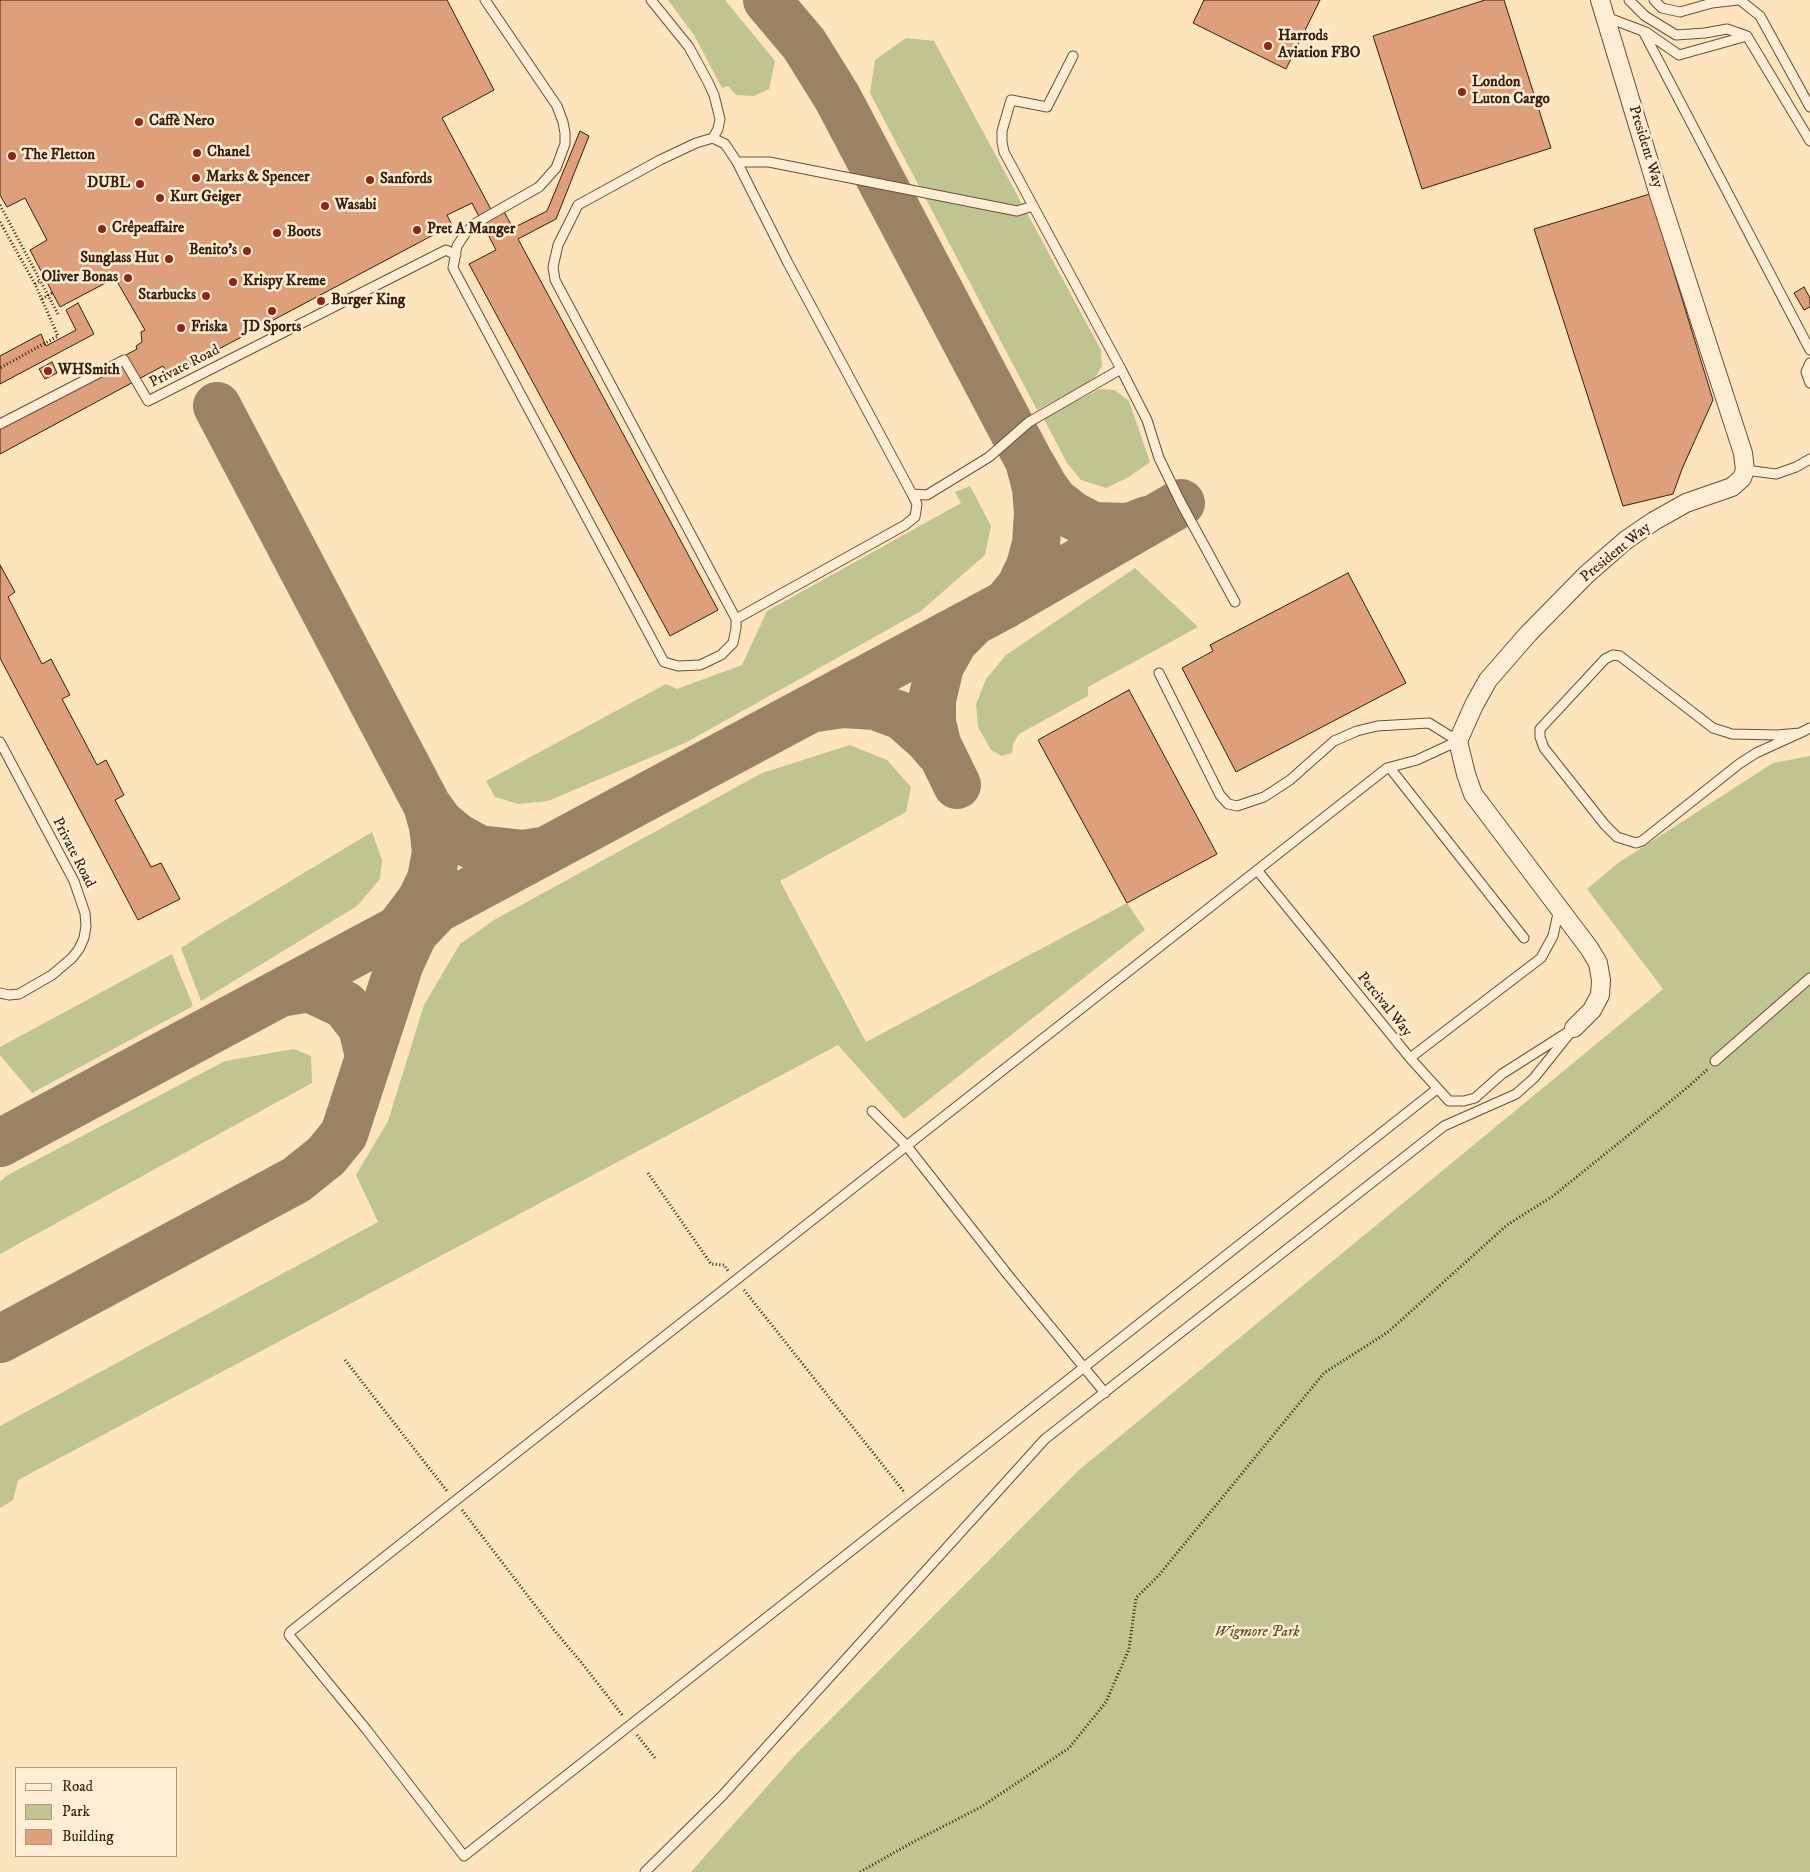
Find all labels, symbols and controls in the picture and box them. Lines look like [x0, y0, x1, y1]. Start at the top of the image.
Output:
place label: Harrods Aviation FBO [1278, 28, 1360, 63]
marker: Harrods Aviation FBO [1262, 40, 1274, 52]
place label: London Luton Cargo [1472, 74, 1550, 109]
marker: London Luton Cargo [1456, 86, 1468, 98]
street label: President Way [1624, 104, 1666, 190]
place label: Caffè Nero [149, 113, 214, 131]
marker: Caffè Nero [133, 116, 145, 128]
place label: Chanel [207, 144, 250, 162]
place label: The Fletton [22, 147, 95, 165]
marker: Chanel [191, 147, 203, 159]
marker: The Fletton [6, 150, 18, 162]
place label: Marks & Spencer [206, 169, 310, 187]
place label: Sanfords [380, 171, 432, 189]
marker: Marks & Spencer [190, 172, 202, 184]
marker: Sanfords [364, 174, 376, 186]
place label: DUBL [87, 175, 130, 193]
marker: DUBL [134, 178, 146, 190]
place label: Kurt Geiger [170, 189, 241, 207]
marker: Kurt Geiger [154, 192, 166, 204]
place label: Wasabi [335, 197, 376, 215]
marker: Wasabi [319, 200, 331, 212]
place label: Crêpeaffaire [112, 220, 184, 238]
place label: Pret A Manger [427, 221, 515, 239]
marker: Crêpeaffaire [96, 223, 108, 235]
place label: Boots [287, 224, 321, 242]
marker: Pret A Manger [411, 224, 423, 236]
marker: Boots [271, 227, 283, 239]
place label: Benito's [189, 242, 237, 260]
marker: Benito's [241, 245, 253, 257]
place label: Sunglass Hut [80, 250, 159, 268]
marker: Sunglass Hut [163, 253, 175, 265]
place label: Oliver Bonas [42, 269, 118, 287]
marker: Oliver Bonas [122, 272, 134, 284]
place label: Krispy Kreme [243, 273, 326, 291]
marker: Krispy Kreme [227, 276, 239, 288]
place label: Starbucks [138, 287, 196, 305]
marker: Starbucks [200, 290, 212, 302]
place label: Burger King [331, 292, 405, 310]
marker: Burger King [315, 295, 327, 307]
marker: JD Sports [266, 305, 278, 317]
place label: Friska [191, 319, 228, 337]
place label: JD Sports [243, 319, 301, 337]
marker: Friska [175, 322, 187, 334]
street label: Private Road [147, 342, 223, 392]
place label: WHSmith [58, 362, 120, 380]
marker: WHSmith [42, 365, 54, 377]
street label: President Way [1577, 519, 1655, 587]
street label: Private Road [48, 815, 98, 891]
street label: Percival Way [1353, 969, 1415, 1041]
park label: Wigmore Park [1214, 1624, 1300, 1642]
legend [15, 1767, 178, 1857]
text: Road [62, 1777, 93, 1796]
text: Park [62, 1802, 90, 1821]
text: Building [62, 1827, 114, 1846]

